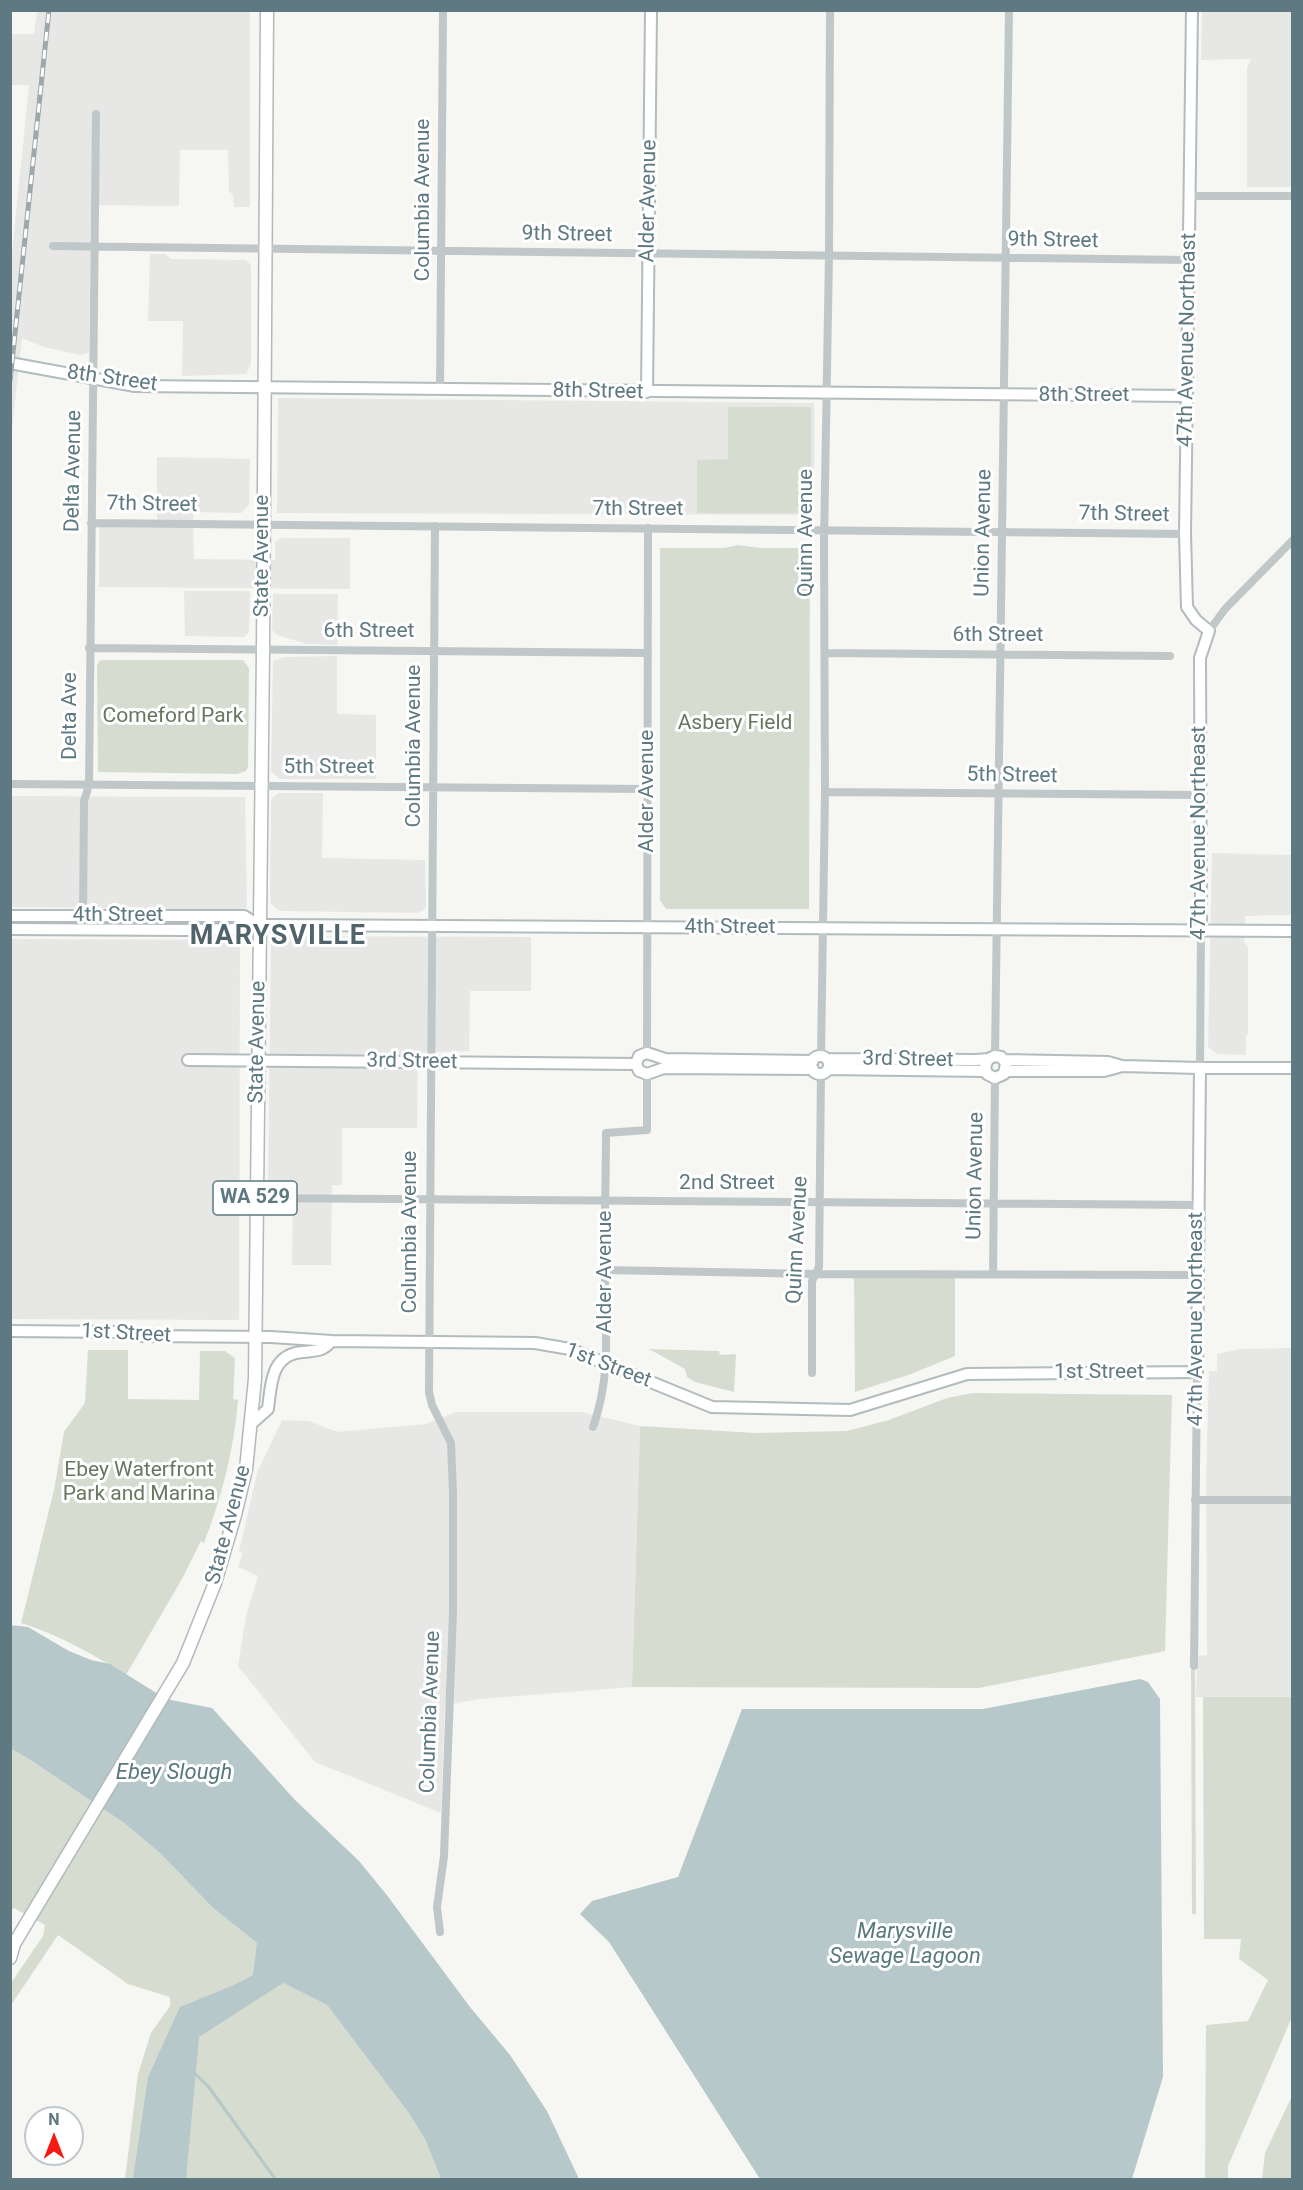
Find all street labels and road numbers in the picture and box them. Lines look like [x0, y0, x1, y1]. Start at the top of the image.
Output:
street label: Columbia Avenue [411, 119, 437, 281]
street label: Alder Avenue [635, 139, 663, 263]
street label: 9th Street [521, 222, 613, 248]
street label: 9th Street [1007, 228, 1099, 254]
street label: 47th Avenue Northeast [1174, 233, 1202, 447]
street label: 8th Street [65, 360, 159, 398]
street label: 8th Street [552, 379, 644, 405]
street label: 8th Street [1039, 383, 1129, 409]
street label: Delta Avenue [60, 410, 88, 532]
street label: Quinn Avenue [794, 469, 820, 597]
street label: Union Avenue [970, 469, 998, 597]
street label: 7th Street [106, 492, 198, 518]
street label: State Avenue [250, 495, 276, 617]
street label: 7th Street [593, 497, 683, 523]
street label: 7th Street [1078, 502, 1170, 528]
street label: 6th Street [324, 619, 414, 645]
street label: 6th Street [953, 623, 1043, 649]
street label: Columbia Avenue [402, 665, 428, 827]
street label: Delta Ave [58, 672, 84, 760]
street label: 47th Avenue Northeast [1187, 726, 1213, 940]
street label: Alder Avenue [635, 730, 661, 852]
street label: 5th Street [284, 755, 374, 781]
street label: 5th Street [966, 763, 1058, 789]
street label: 4th Street [73, 903, 163, 929]
street label: 4th Street [685, 915, 775, 941]
street label: State Avenue [244, 980, 272, 1104]
street label: 3rd Street [862, 1047, 954, 1073]
street label: 3rd Street [366, 1049, 458, 1075]
street label: Union Avenue [962, 1112, 990, 1240]
street label: Columbia Avenue [398, 1151, 424, 1313]
street label: 2nd Street [679, 1171, 775, 1197]
street label: Quinn Avenue [782, 1175, 814, 1305]
road number: WA 529 [213, 1181, 297, 1215]
street label: Alder Avenue [593, 1211, 619, 1333]
street label: 47th Avenue Northeast [1184, 1212, 1210, 1426]
street label: 1st Street [80, 1319, 172, 1349]
street label: 1st Street [561, 1338, 655, 1394]
street label: 1st Street [1054, 1360, 1144, 1386]
street label: State Avenue [201, 1463, 257, 1587]
street label: Columbia Avenue [416, 1630, 446, 1794]

